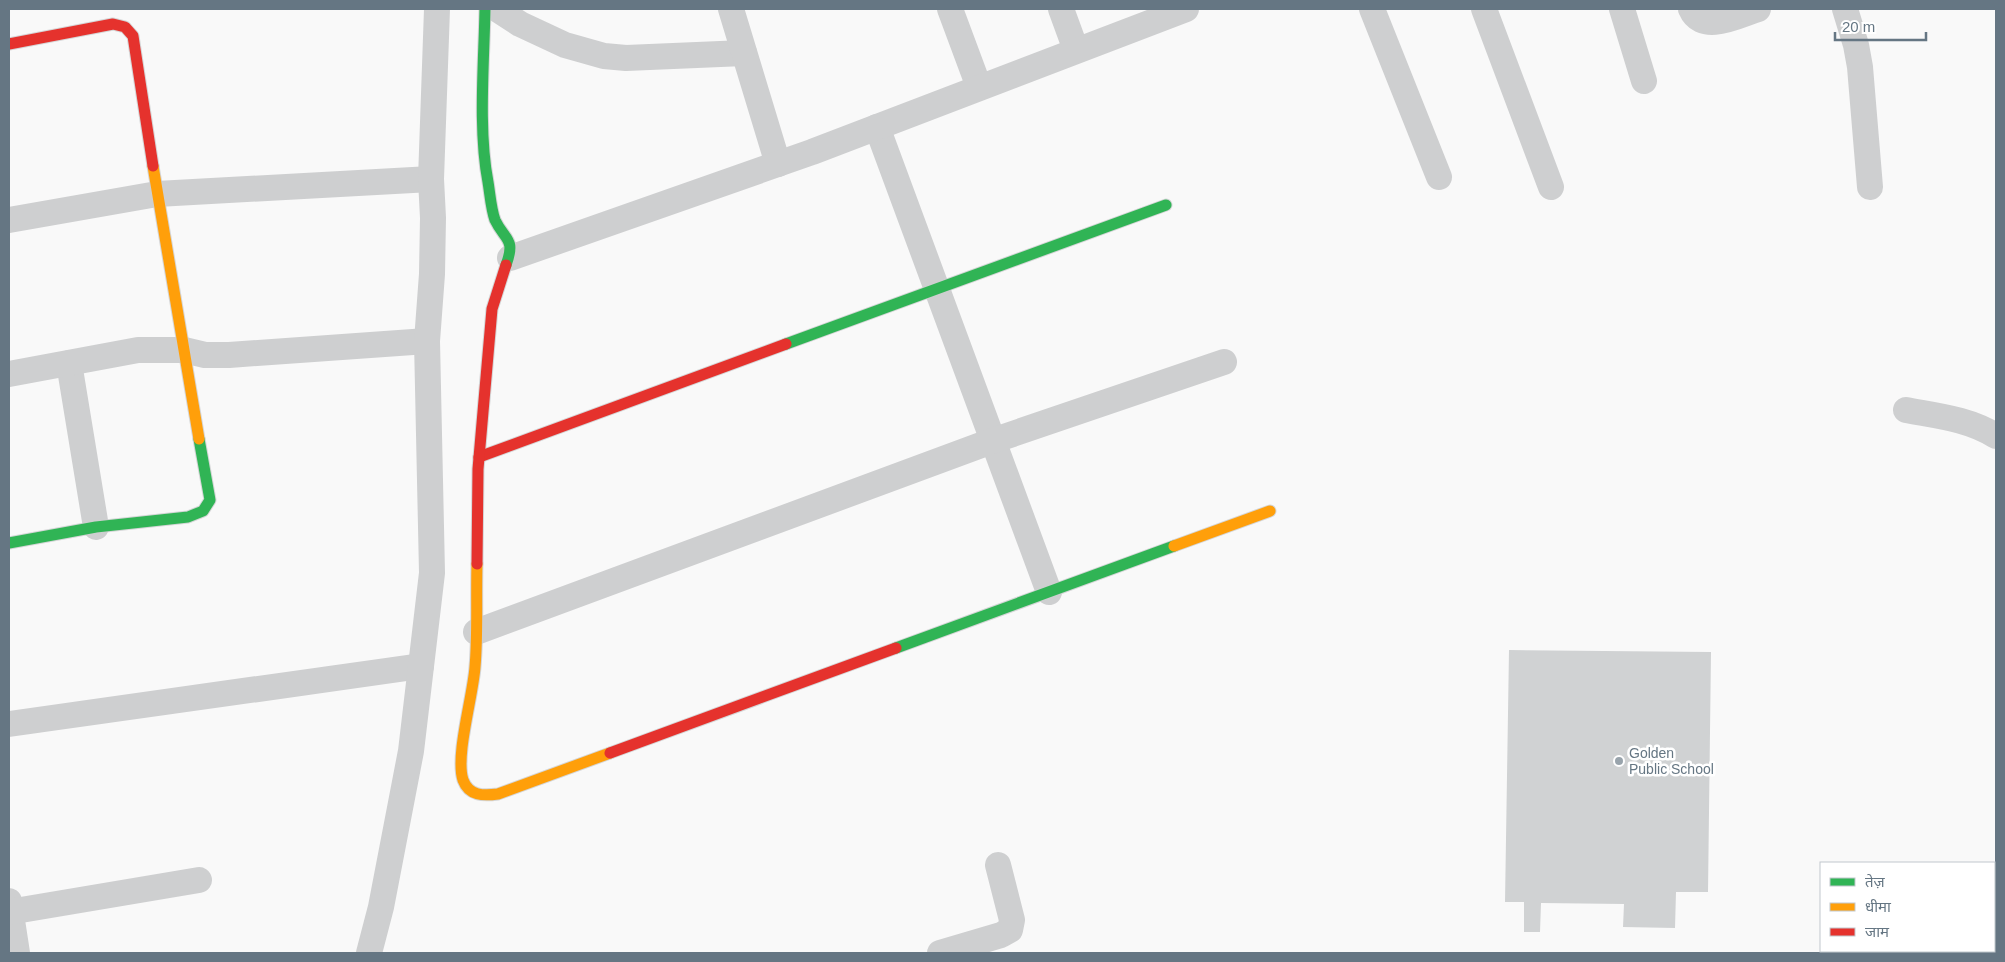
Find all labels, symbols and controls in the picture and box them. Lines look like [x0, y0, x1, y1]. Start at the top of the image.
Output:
scale bar [1835, 10, 1926, 42]
text: 20 m [1842, 18, 1875, 35]
place label: Golden Public School [1629, 745, 1714, 777]
marker: Golden Public School [1613, 755, 1625, 767]
legend [1820, 862, 1995, 952]
text: तेज़ [1865, 873, 1886, 890]
text: धीमा [1865, 898, 1892, 915]
text: जाम [1865, 923, 1890, 940]

